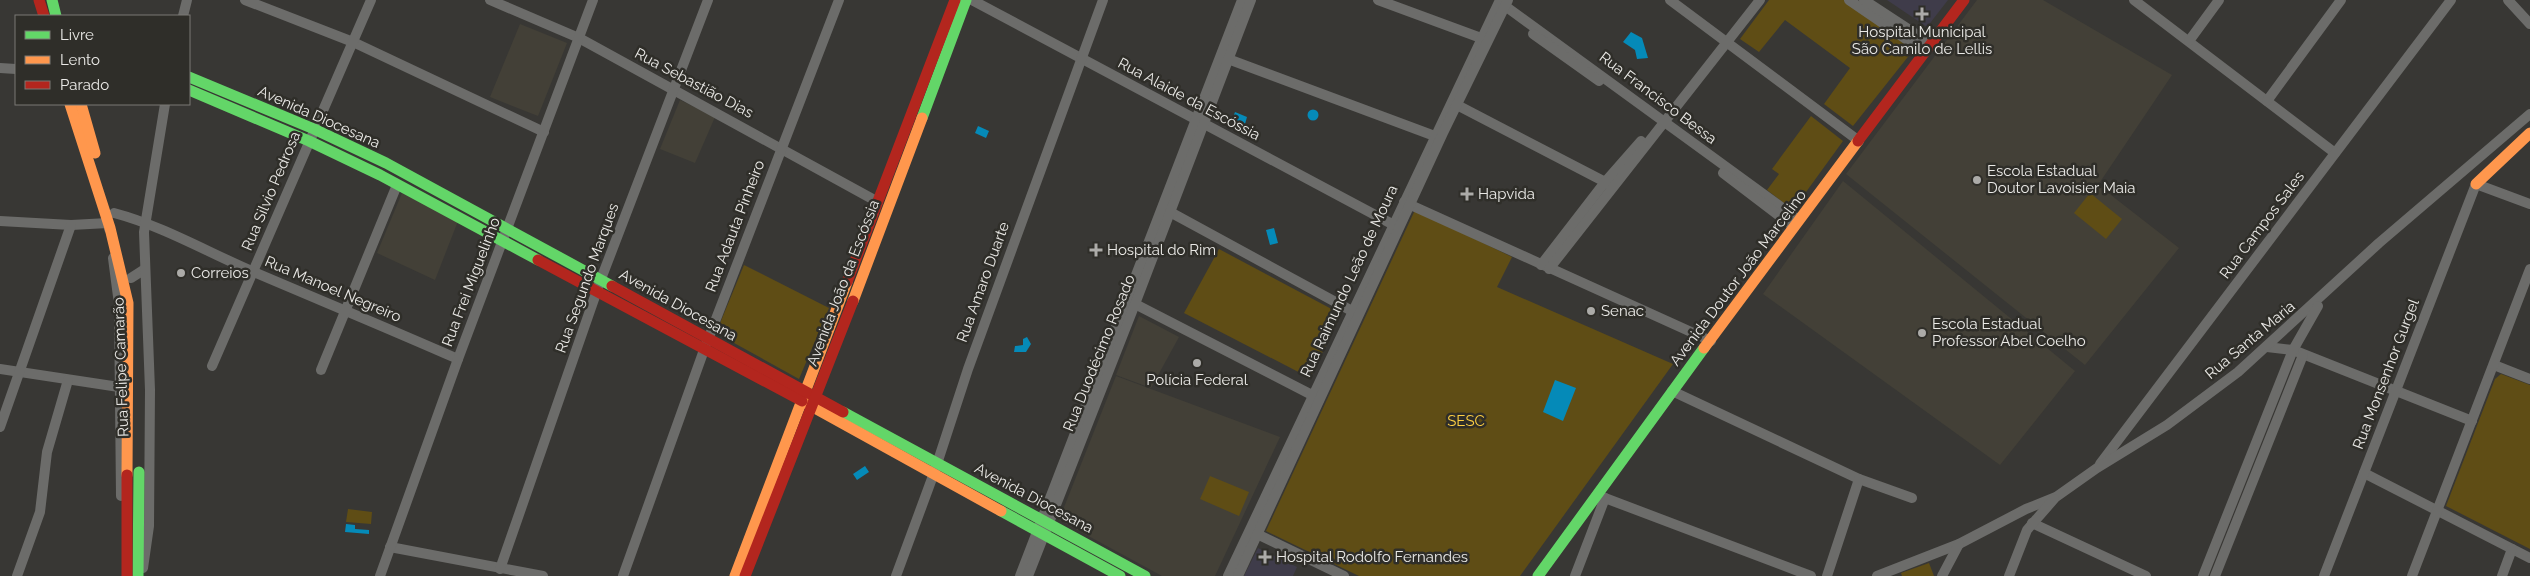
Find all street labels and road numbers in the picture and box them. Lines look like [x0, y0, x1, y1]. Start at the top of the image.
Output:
street label: Rua Sebastião Dias [632, 44, 756, 122]
street label: Rua Francisco Bessa [1596, 48, 1720, 148]
street label: Rua Alaide da Escóssia [1115, 54, 1263, 144]
street label: Avenida Diocesana [255, 82, 383, 152]
street label: Rua Silvio Pedrosa [238, 129, 304, 253]
street label: Rua Adauta Pinheiro [702, 158, 768, 294]
street label: Rua Campos Sales [2216, 168, 2308, 282]
street label: Rua Raimundo Leão de Moura [1297, 182, 1401, 380]
street label: Avenida Doutor João Marcelino [1666, 186, 1810, 369]
street label: Avenida João da Escóssia [803, 197, 883, 369]
street label: Rua Segundo Marques [552, 201, 622, 355]
street label: Rua Frei Miguelinho [438, 215, 504, 349]
street label: Rua Amaro Duarte [953, 219, 1013, 345]
street label: Rua Manoel Negreiro [262, 252, 404, 326]
street label: Avenida Diocesana [616, 265, 740, 345]
street label: Rua Duodécimo Rosado [1059, 272, 1139, 434]
street label: Rua Monsenhor Gurgel [2349, 296, 2423, 452]
street label: Rua Felipe Camarão [110, 297, 132, 437]
street label: Rua Santa Maria [2201, 297, 2299, 383]
street label: Avenida Diocesana [972, 459, 1096, 537]

